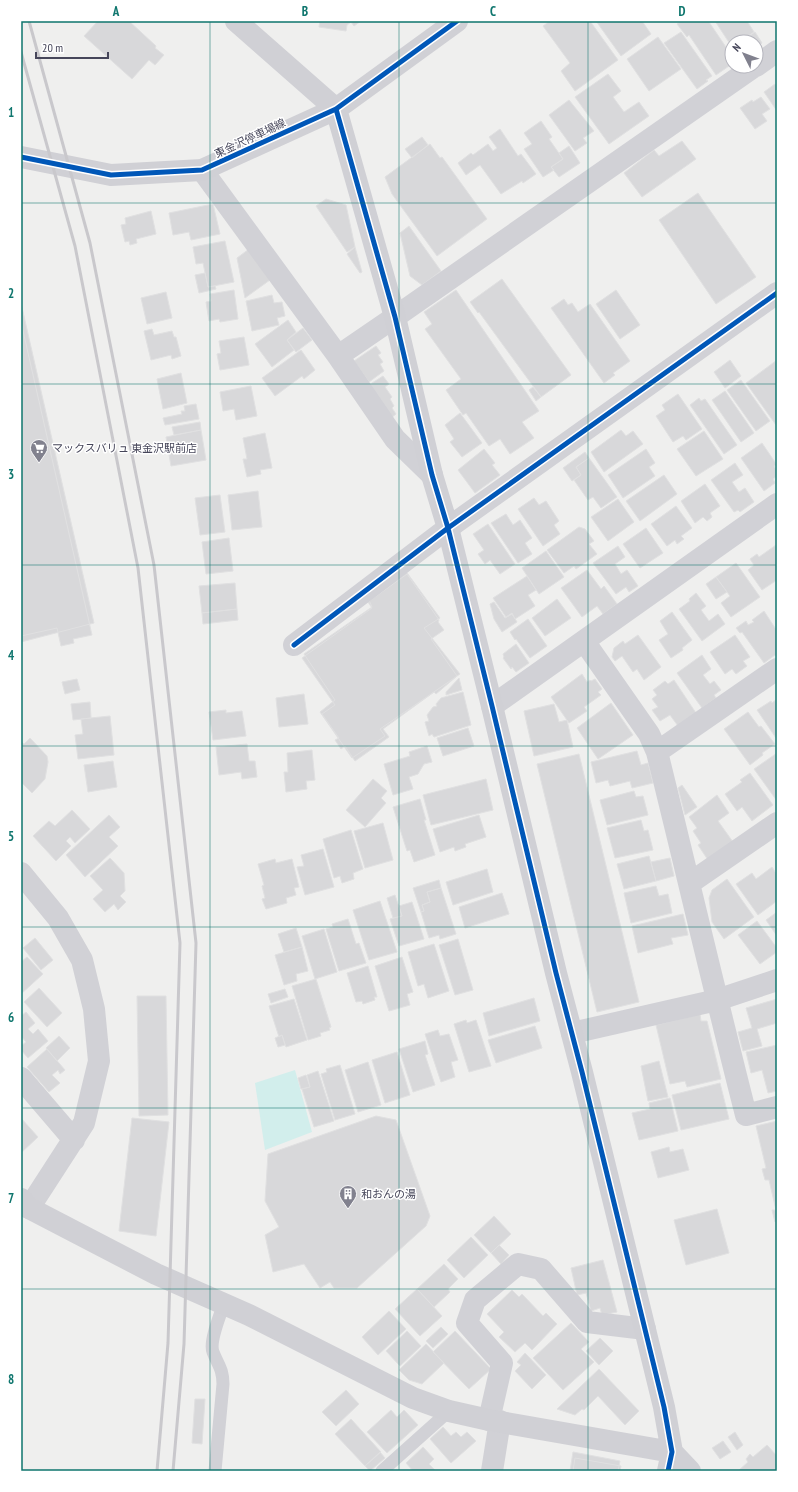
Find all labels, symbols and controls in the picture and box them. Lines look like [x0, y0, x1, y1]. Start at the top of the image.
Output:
text: A [112, 3, 120, 20]
text: B [302, 3, 308, 20]
text: C [490, 3, 496, 20]
text: D [679, 3, 686, 20]
scale bar [36, 34, 108, 60]
north arrow [724, 34, 764, 74]
text: 20 m [42, 40, 63, 55]
text: N [729, 40, 744, 54]
text: 1 [8, 104, 14, 121]
street label: 東金沢停車場線 [212, 115, 288, 161]
text: 2 [8, 285, 14, 302]
supermarket icon: マックスバリュ 東金沢駅前店 [29, 438, 49, 463]
place label: マックスバリュ 東金沢駅前店 [52, 441, 197, 455]
text: 3 [8, 466, 14, 483]
text: 4 [8, 647, 15, 664]
text: 5 [8, 828, 14, 845]
text: 6 [8, 1009, 14, 1026]
building icon: 和おんの湯 [338, 1184, 358, 1209]
place label: 和おんの湯 [361, 1187, 416, 1201]
text: 7 [8, 1190, 14, 1207]
text: 8 [8, 1371, 14, 1388]

